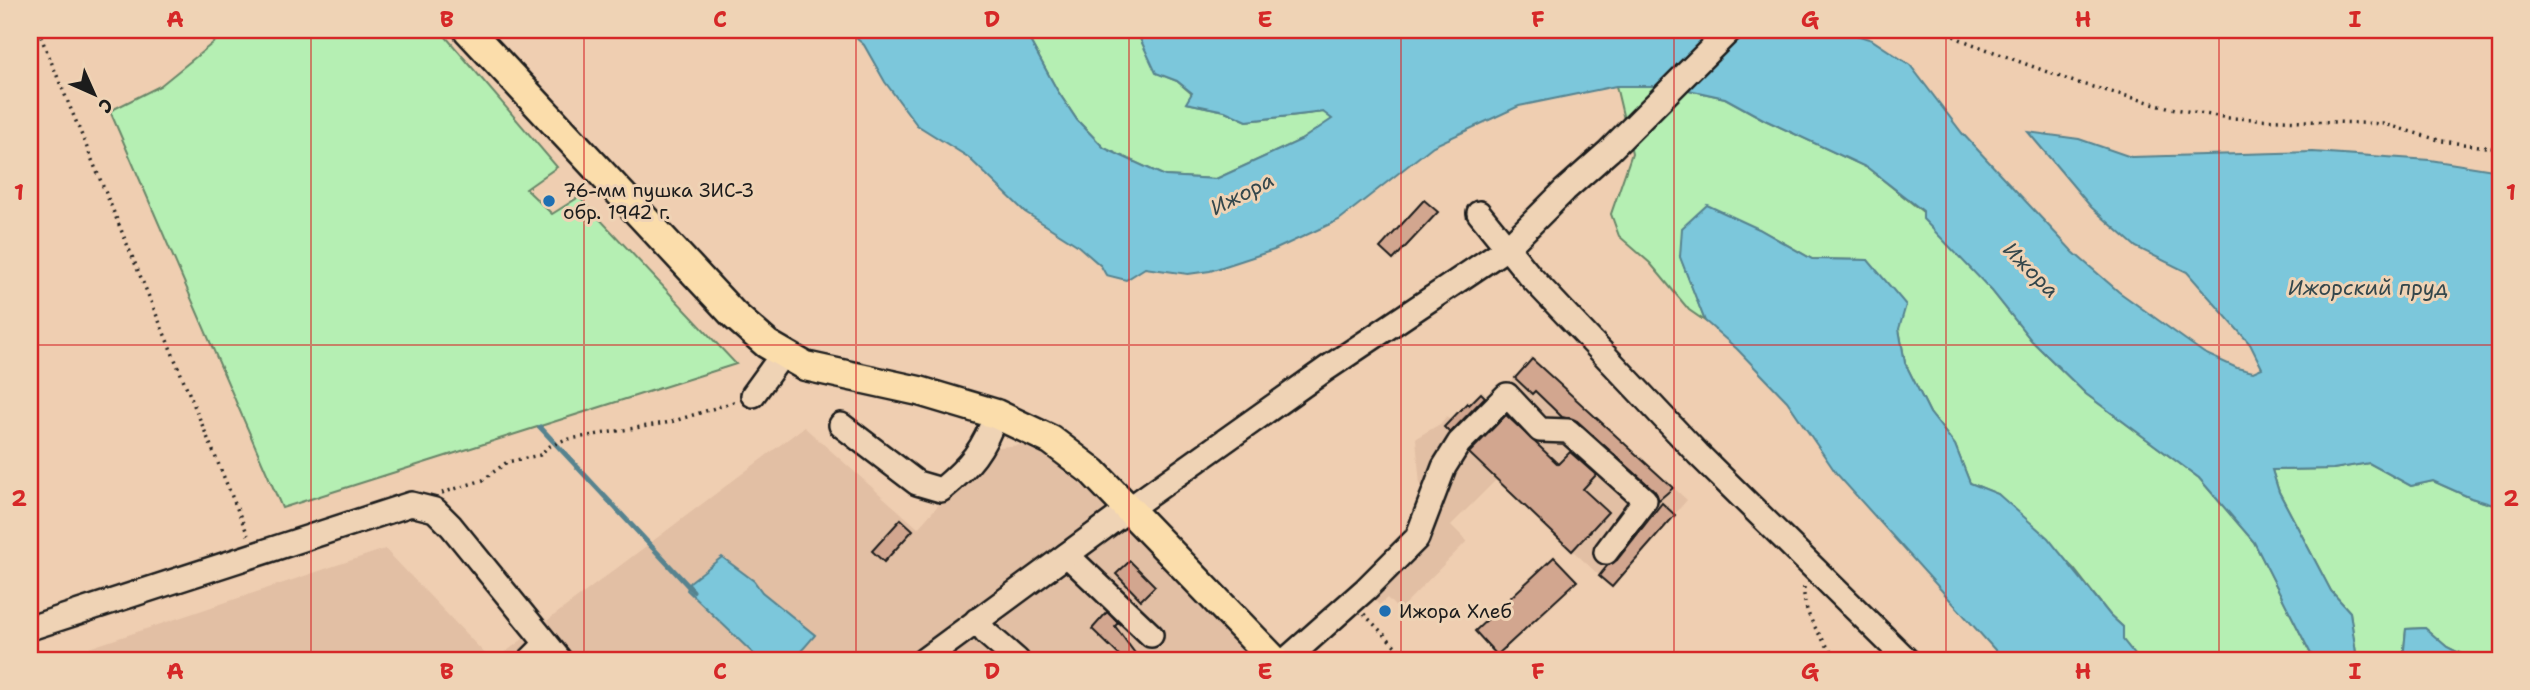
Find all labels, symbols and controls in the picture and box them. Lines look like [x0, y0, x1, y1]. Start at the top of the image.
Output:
text: A [166, 4, 184, 34]
text: B [440, 4, 454, 34]
text: C [713, 4, 727, 34]
text: D [984, 4, 1000, 34]
text: E [1257, 4, 1273, 34]
text: F [1531, 4, 1545, 34]
text: G [1801, 4, 1820, 34]
text: H [2075, 4, 2091, 34]
text: I [2349, 4, 2362, 34]
north arrow [60, 60, 130, 130]
text: С [93, 93, 119, 119]
water label: Ижора [1205, 166, 1279, 222]
text: 1 [14, 177, 24, 207]
text: 1 [2506, 177, 2516, 207]
place label: 76-мм пушка ЗИС-3 обр. 1942 г. [563, 178, 754, 225]
marker: 76-мм пушка ЗИС-3 обр. 1942 г. [541, 193, 557, 209]
water label: Ижора [1997, 236, 2065, 304]
water label: Ижорский пруд [2288, 274, 2448, 302]
text: 2 [11, 483, 27, 513]
text: 2 [2503, 483, 2519, 513]
place label: Ижора Хлеб [1399, 599, 1512, 624]
marker: Ижора Хлеб [1377, 603, 1393, 619]
text: A [166, 656, 184, 686]
text: B [440, 656, 454, 686]
text: C [713, 656, 727, 686]
text: D [984, 656, 1000, 686]
text: E [1257, 656, 1273, 686]
text: F [1531, 656, 1545, 686]
text: G [1801, 656, 1820, 686]
text: H [2075, 656, 2091, 686]
text: I [2349, 656, 2362, 686]

